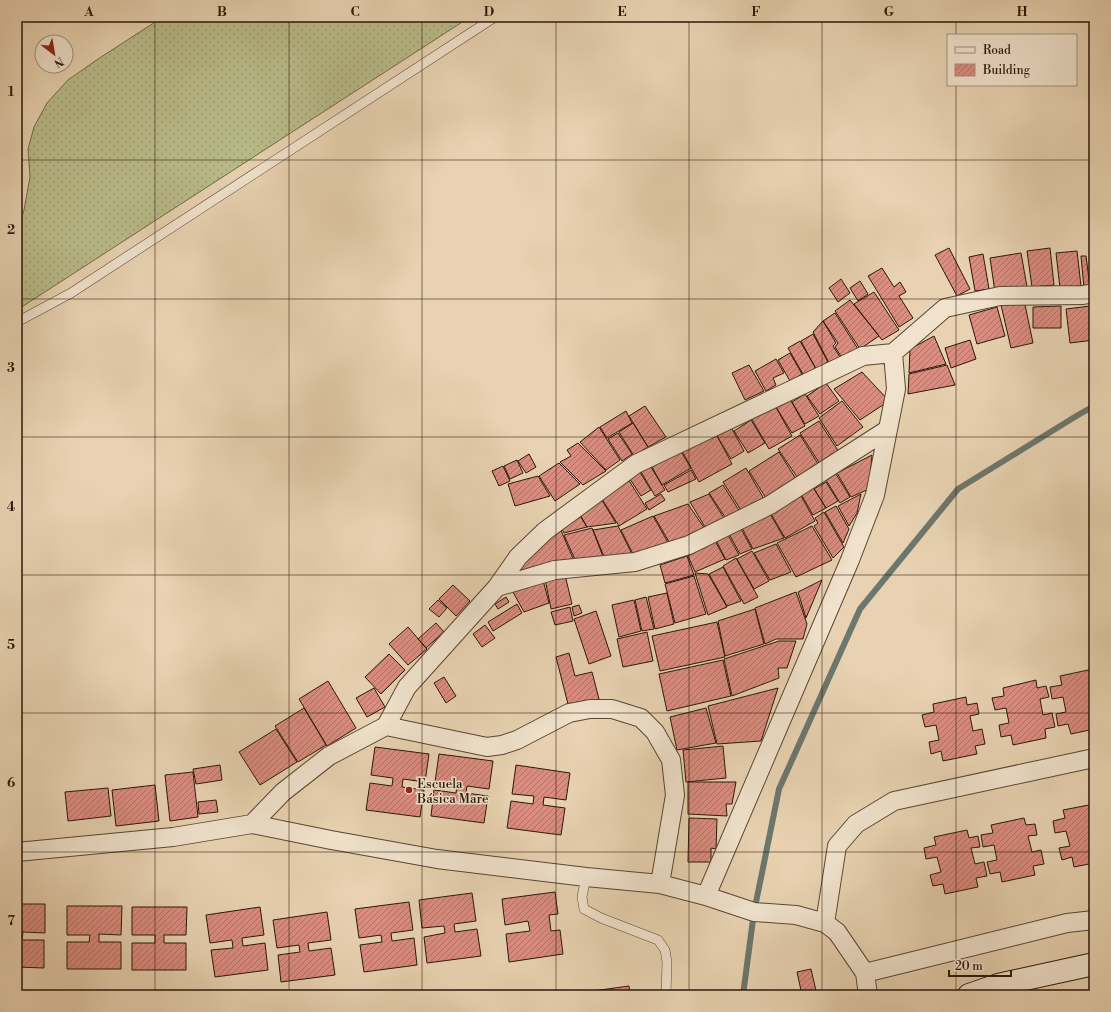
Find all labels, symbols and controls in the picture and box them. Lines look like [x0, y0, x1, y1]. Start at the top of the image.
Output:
text: A [83, 4, 94, 20]
text: B [217, 4, 227, 20]
text: C [350, 4, 360, 20]
text: D [484, 4, 494, 20]
text: E [617, 4, 627, 20]
text: F [751, 4, 761, 20]
text: G [884, 4, 895, 20]
text: H [1017, 4, 1028, 20]
north arrow [34, 34, 74, 74]
legend [947, 34, 1077, 86]
text: Road [983, 43, 1011, 58]
text: N [51, 53, 66, 70]
text: Building [982, 63, 1031, 78]
text: 1 [8, 84, 15, 100]
text: 2 [7, 222, 15, 238]
text: 3 [7, 360, 15, 376]
text: 4 [7, 499, 16, 515]
text: 5 [7, 637, 15, 653]
text: 6 [7, 775, 15, 791]
place label: Escuela Básica Mare [416, 776, 489, 807]
marker: Escuela Básica Mare [404, 785, 414, 795]
text: 7 [7, 913, 15, 929]
scale bar [949, 952, 1011, 978]
text: 20 m [955, 959, 983, 974]

